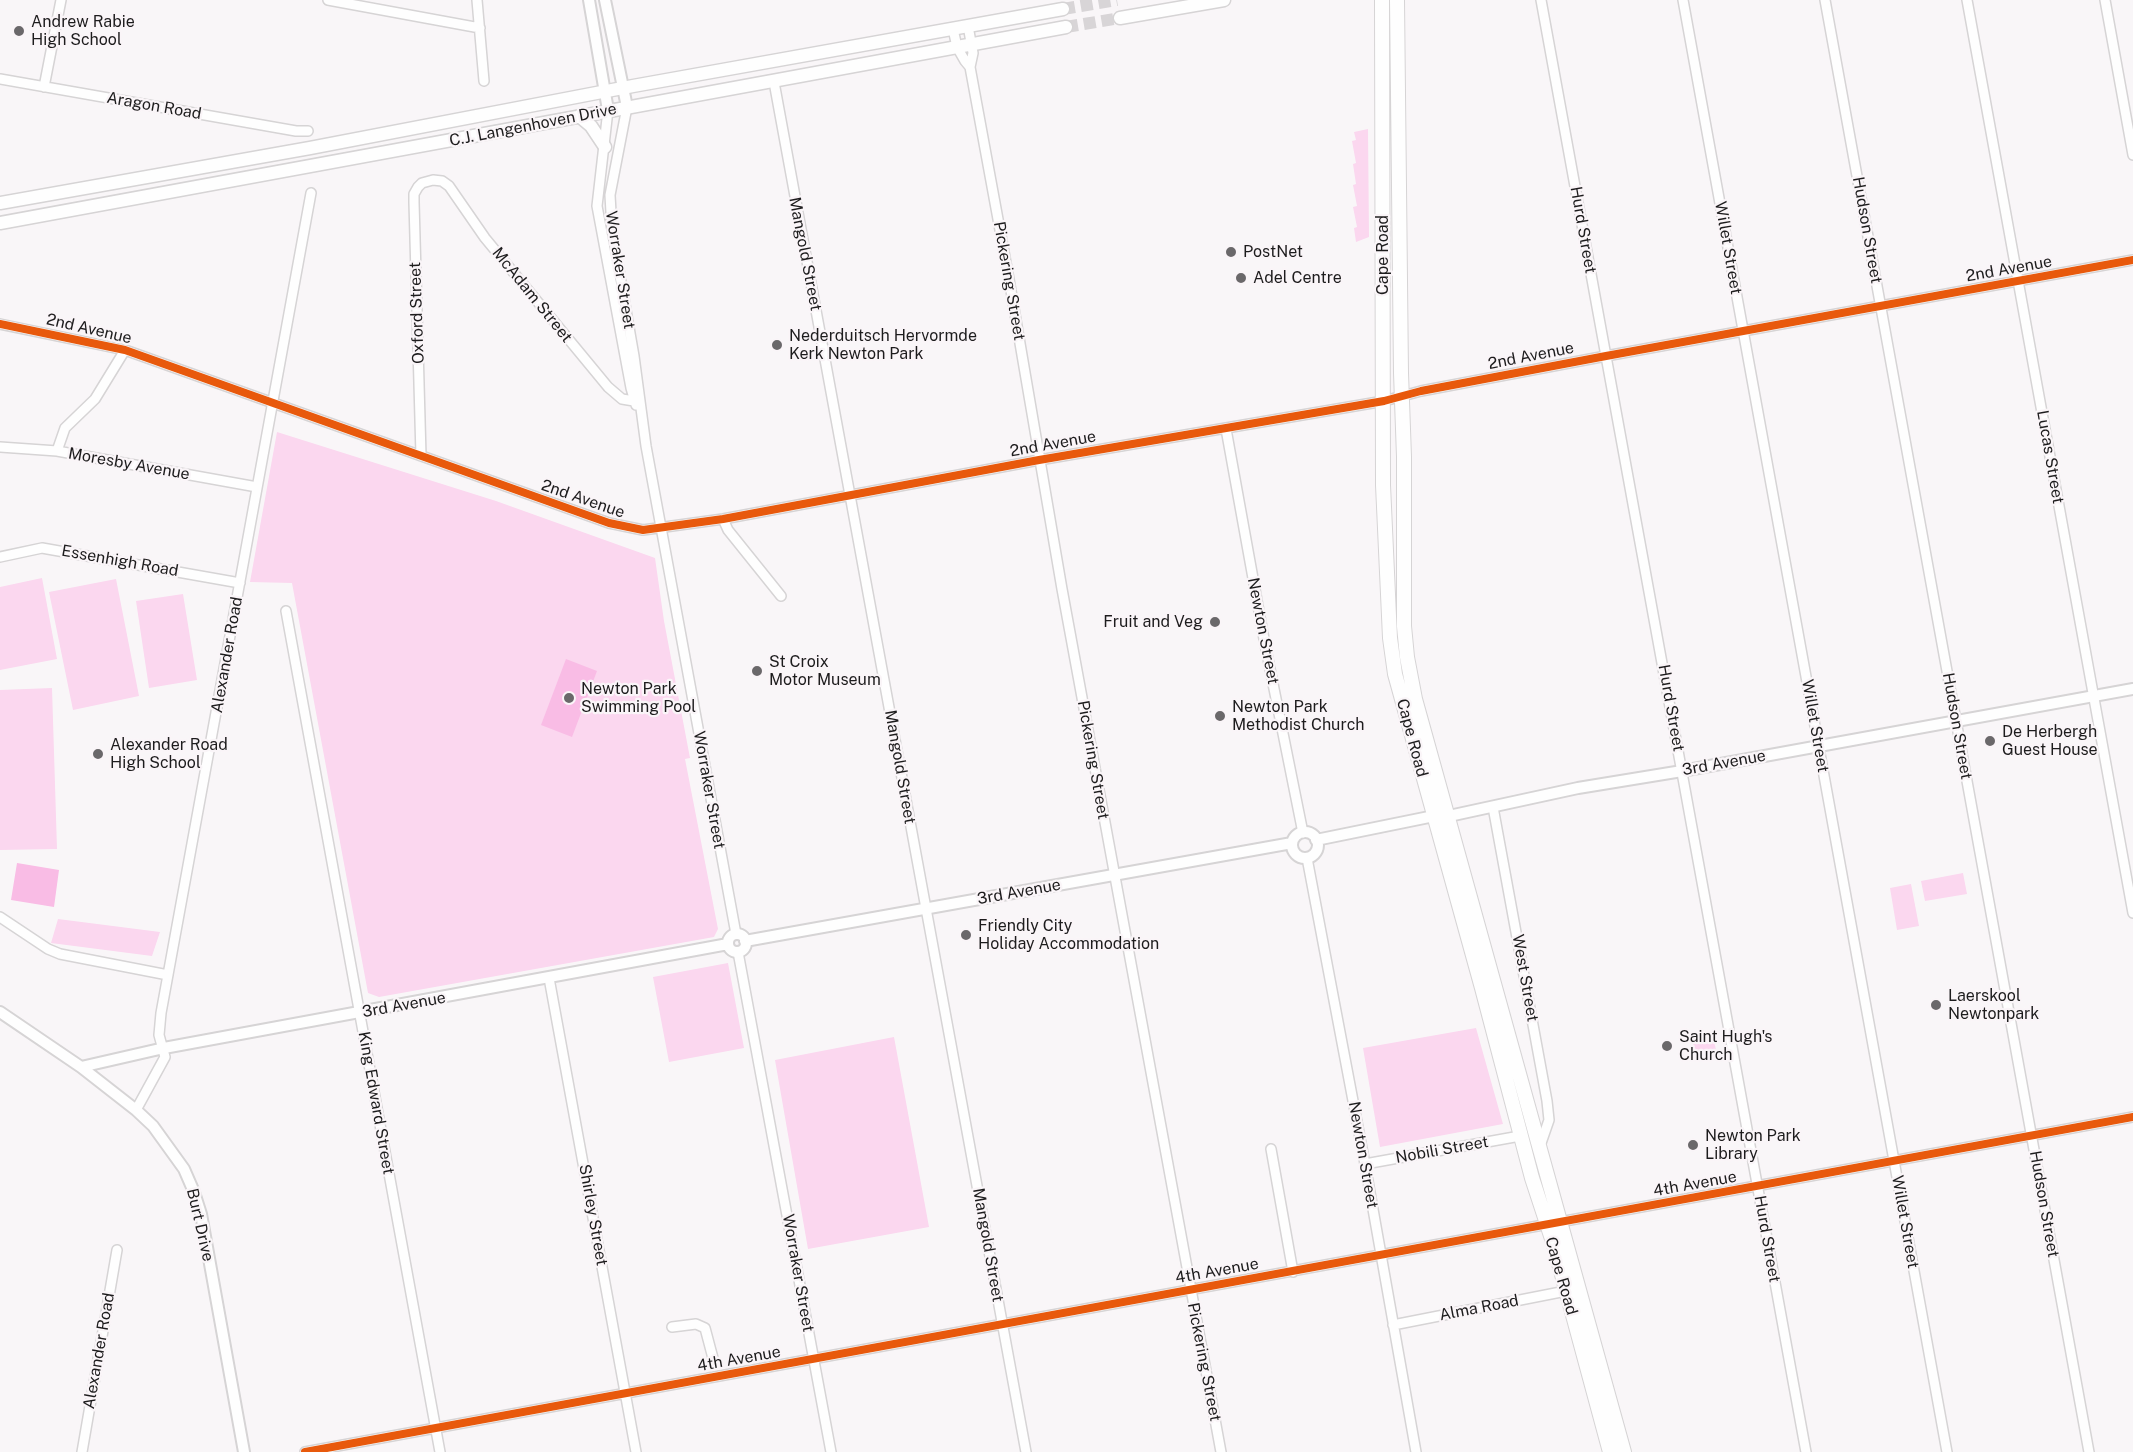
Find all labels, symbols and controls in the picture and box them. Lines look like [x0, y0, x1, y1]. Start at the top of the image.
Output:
place label: Andrew Rabie High School [31, 12, 135, 50]
marker: Andrew Rabie High School [12, 24, 26, 38]
street label: Aragon Road [105, 88, 203, 124]
street label: C.J. Langenhoven Drive [448, 99, 618, 151]
street label: Hudson Street [1848, 175, 1886, 285]
street label: Hurd Street [1566, 185, 1600, 275]
street label: Mangold Street [785, 195, 825, 313]
street label: Willet Street [1710, 200, 1746, 296]
street label: Worraker Street [601, 210, 639, 330]
street label: Cape Road [1373, 215, 1393, 295]
street label: Pickering Street [989, 220, 1029, 342]
place label: PostNet [1243, 242, 1303, 262]
street label: McAdam Street [488, 244, 576, 346]
marker: PostNet [1224, 245, 1238, 259]
street label: 2nd Avenue [1964, 252, 2054, 286]
street label: Oxford Street [406, 262, 428, 364]
place label: Adel Centre [1253, 268, 1342, 288]
marker: Adel Centre [1234, 271, 1248, 285]
street label: 2nd Avenue [44, 310, 134, 348]
place label: Nederduitsch Hervormde Kerk Newton Park [789, 326, 977, 364]
marker: Nederduitsch Hervormde Kerk Newton Park [770, 338, 784, 352]
street label: 2nd Avenue [1486, 338, 1576, 374]
street label: Lucas Street [2032, 409, 2068, 505]
street label: 2nd Avenue [1008, 427, 1098, 461]
street label: Moresby Avenue [67, 444, 191, 484]
street label: 2nd Avenue [539, 476, 627, 522]
street label: Essenhigh Road [60, 541, 180, 581]
street label: Newton Street [1243, 576, 1283, 686]
street label: Alexander Road [207, 595, 247, 715]
place label: Fruit and Veg [1103, 612, 1203, 632]
marker: Fruit and Veg [1208, 615, 1222, 629]
place label: St Croix Motor Museum [769, 652, 881, 690]
street label: Hurd Street [1654, 663, 1688, 753]
marker: St Croix Motor Museum [750, 664, 764, 678]
street label: Hudson Street [1938, 671, 1976, 781]
street label: Willet Street [1797, 678, 1833, 774]
place label: Newton Park Swimming Pool [581, 679, 696, 717]
marker: Newton Park Swimming Pool [562, 691, 576, 705]
place label: Newton Park Methodist Church [1232, 697, 1364, 735]
street label: Cape Road [1392, 697, 1432, 779]
street label: Pickering Street [1073, 699, 1113, 821]
street label: Mangold Street [881, 708, 919, 826]
marker: Newton Park Methodist Church [1213, 709, 1227, 723]
place label: De Herbergh Guest House [2002, 722, 2098, 760]
street label: Worraker Street [689, 730, 729, 850]
marker: De Herbergh Guest House [1983, 734, 1997, 748]
place label: Alexander Road High School [110, 735, 228, 773]
street label: 3rd Avenue [1681, 746, 1767, 780]
marker: Alexander Road High School [91, 747, 105, 761]
street label: 3rd Avenue [976, 875, 1062, 909]
place label: Friendly City Holiday Accommodation [978, 916, 1159, 954]
marker: Friendly City Holiday Accommodation [959, 928, 973, 942]
street label: West Street [1508, 933, 1542, 1023]
place label: Laerskool Newtonpark [1948, 986, 2039, 1024]
street label: 3rd Avenue [361, 988, 447, 1022]
marker: Laerskool Newtonpark [1929, 998, 1943, 1012]
place label: Saint Hugh's Church [1679, 1027, 1772, 1065]
street label: King Edward Street [354, 1030, 398, 1176]
marker: Saint Hugh's Church [1660, 1039, 1674, 1053]
street label: Newton Street [1344, 1100, 1382, 1210]
place label: Newton Park Library [1705, 1126, 1801, 1164]
street label: Nobili Street [1394, 1132, 1490, 1168]
marker: Newton Park Library [1686, 1138, 1700, 1152]
street label: Hudson Street [2025, 1149, 2063, 1259]
street label: Shirley Street [575, 1163, 611, 1267]
street label: 4th Avenue [1652, 1167, 1738, 1201]
street label: Willet Street [1887, 1174, 1923, 1270]
street label: Mangold Street [969, 1186, 1007, 1304]
street label: Burt Drive [182, 1187, 218, 1263]
street label: Hurd Street [1750, 1194, 1784, 1284]
street label: Worraker Street [778, 1213, 818, 1333]
street label: Cape Road [1541, 1235, 1581, 1317]
street label: 4th Avenue [1174, 1254, 1260, 1288]
street label: Alexander Road [79, 1291, 119, 1411]
street label: Alma Road [1438, 1291, 1520, 1325]
street label: Pickering Street [1183, 1301, 1225, 1423]
street label: 4th Avenue [696, 1342, 782, 1376]

